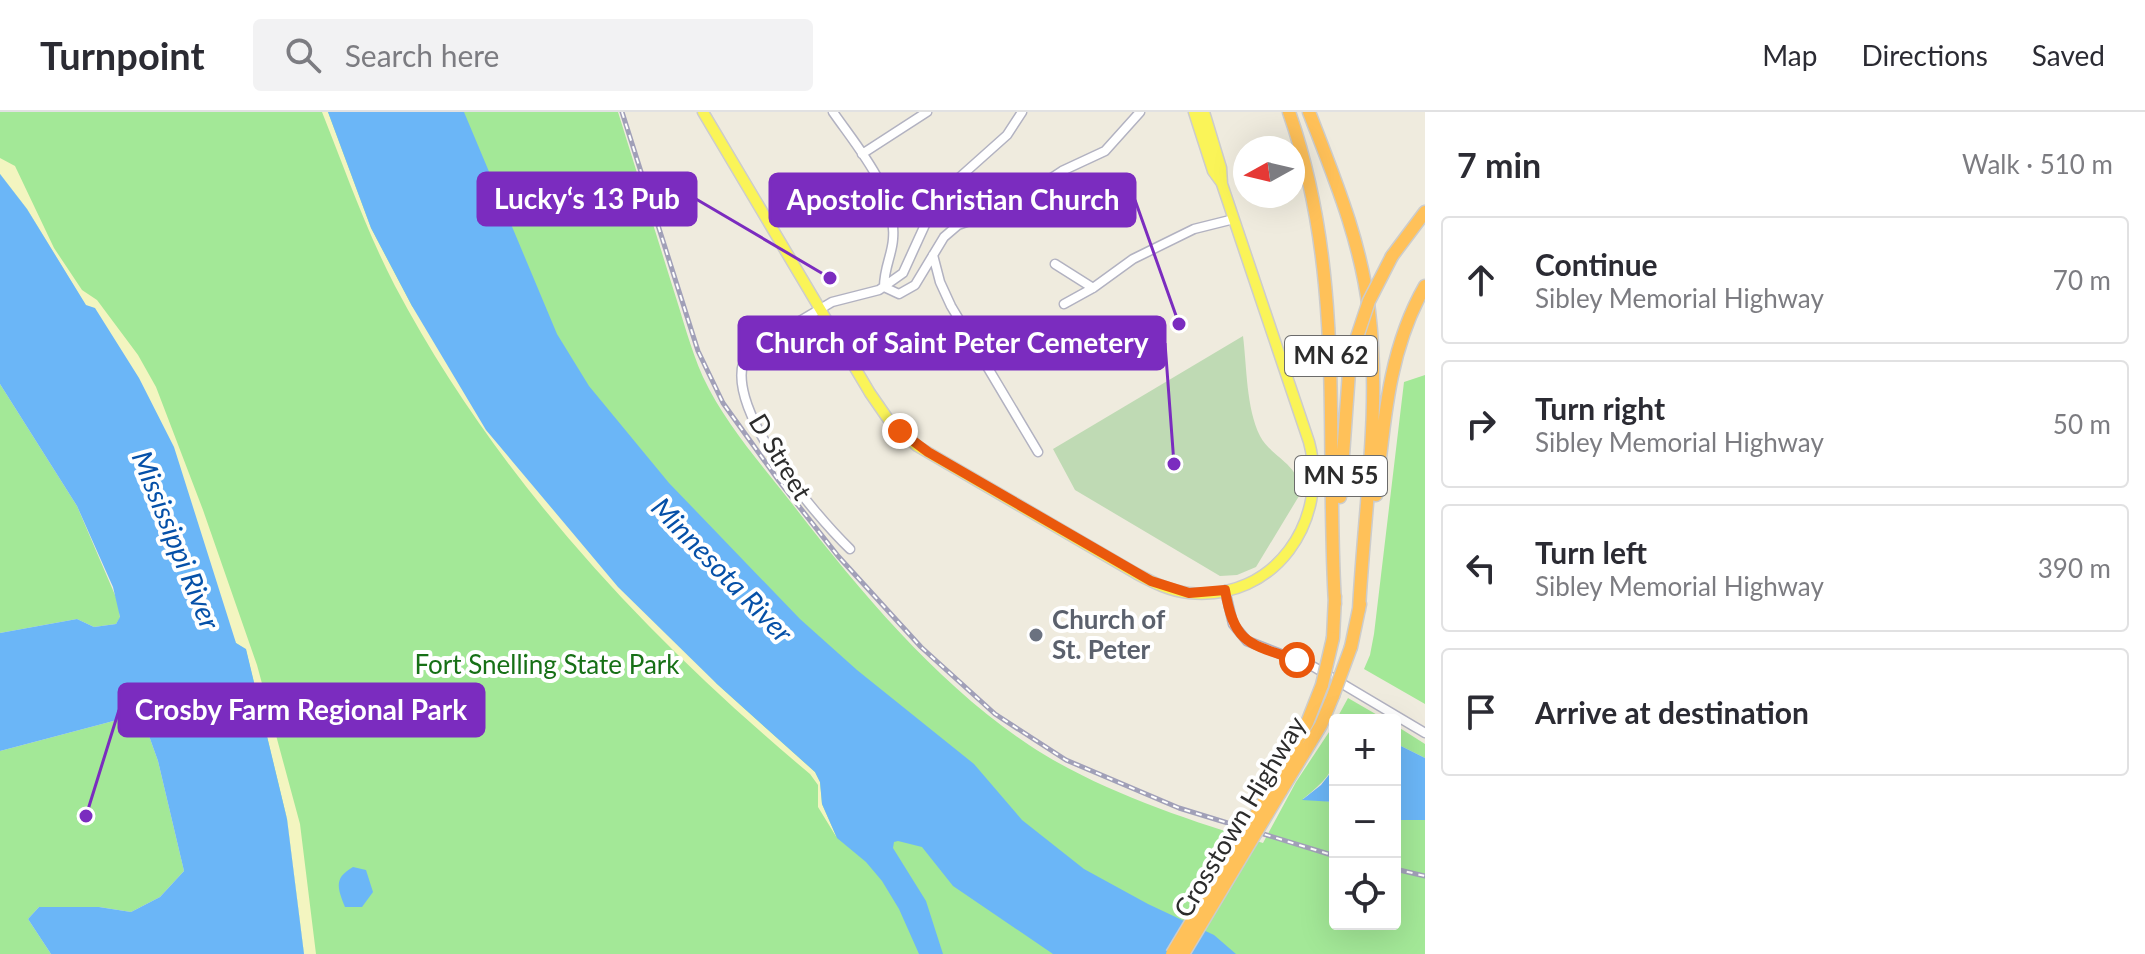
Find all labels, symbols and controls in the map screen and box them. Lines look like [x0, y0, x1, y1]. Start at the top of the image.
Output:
search box [253, 19, 813, 91]
text: Turnpoint [40, 32, 205, 78]
icon: search [281, 33, 325, 77]
text: Search here [345, 37, 499, 73]
text: Map [1762, 38, 1817, 72]
text: Directions [1861, 38, 1988, 72]
text: Saved [2032, 38, 2105, 72]
north arrow [1233, 136, 1305, 208]
text: 7 min [1457, 144, 1541, 185]
text: Walk · 510 m [1962, 148, 2113, 180]
callout: Lucky‘s 13 Pub [478, 173, 696, 225]
callout: Apostolic Christian Church [770, 174, 1135, 226]
text: Lucky‘s 13 Pub [494, 181, 680, 215]
text: Apostolic Christian Church [786, 182, 1119, 216]
text: Continue [1535, 246, 1658, 282]
icon: ahead [1459, 258, 1503, 302]
text: 70 m [2053, 264, 2111, 296]
text: Sibley Memorial Highway [1535, 282, 1824, 314]
callout: Church of Saint Peter Cemetery [739, 317, 1165, 369]
text: Church of Saint Peter Cemetery [756, 325, 1149, 359]
road number: MN 62 [1285, 336, 1377, 376]
text: Turn right [1535, 390, 1665, 426]
icon: right [1459, 402, 1503, 446]
street label: D Street [743, 408, 819, 506]
text: 50 m [2053, 408, 2111, 440]
route end [882, 413, 918, 449]
text: Sibley Memorial Highway [1535, 426, 1824, 458]
water label: Mississippi River [126, 445, 228, 634]
road number: MN 55 [1295, 456, 1387, 496]
water label: Minnesota River [645, 490, 801, 649]
text: Turn left [1535, 534, 1647, 570]
icon: left [1459, 546, 1503, 590]
text: 390 m [2038, 552, 2111, 584]
text: Sibley Memorial Highway [1535, 570, 1824, 602]
place label: Church of St. Peter [1052, 603, 1166, 665]
marker: Church of St. Peter [1027, 626, 1045, 644]
route start [1279, 642, 1315, 678]
park label: Fort Snelling State Park [414, 648, 680, 680]
callout: Crosby Farm Regional Park [119, 684, 484, 736]
icon: arrive [1459, 690, 1503, 734]
text: Crosby Farm Regional Park [135, 692, 467, 726]
text: Arrive at destination [1535, 694, 1809, 730]
street label: Crosstown Highway [1166, 710, 1312, 923]
map controls [1329, 714, 1401, 930]
button: + [1329, 714, 1401, 786]
button: − [1329, 786, 1401, 858]
button: locate [1329, 858, 1401, 930]

